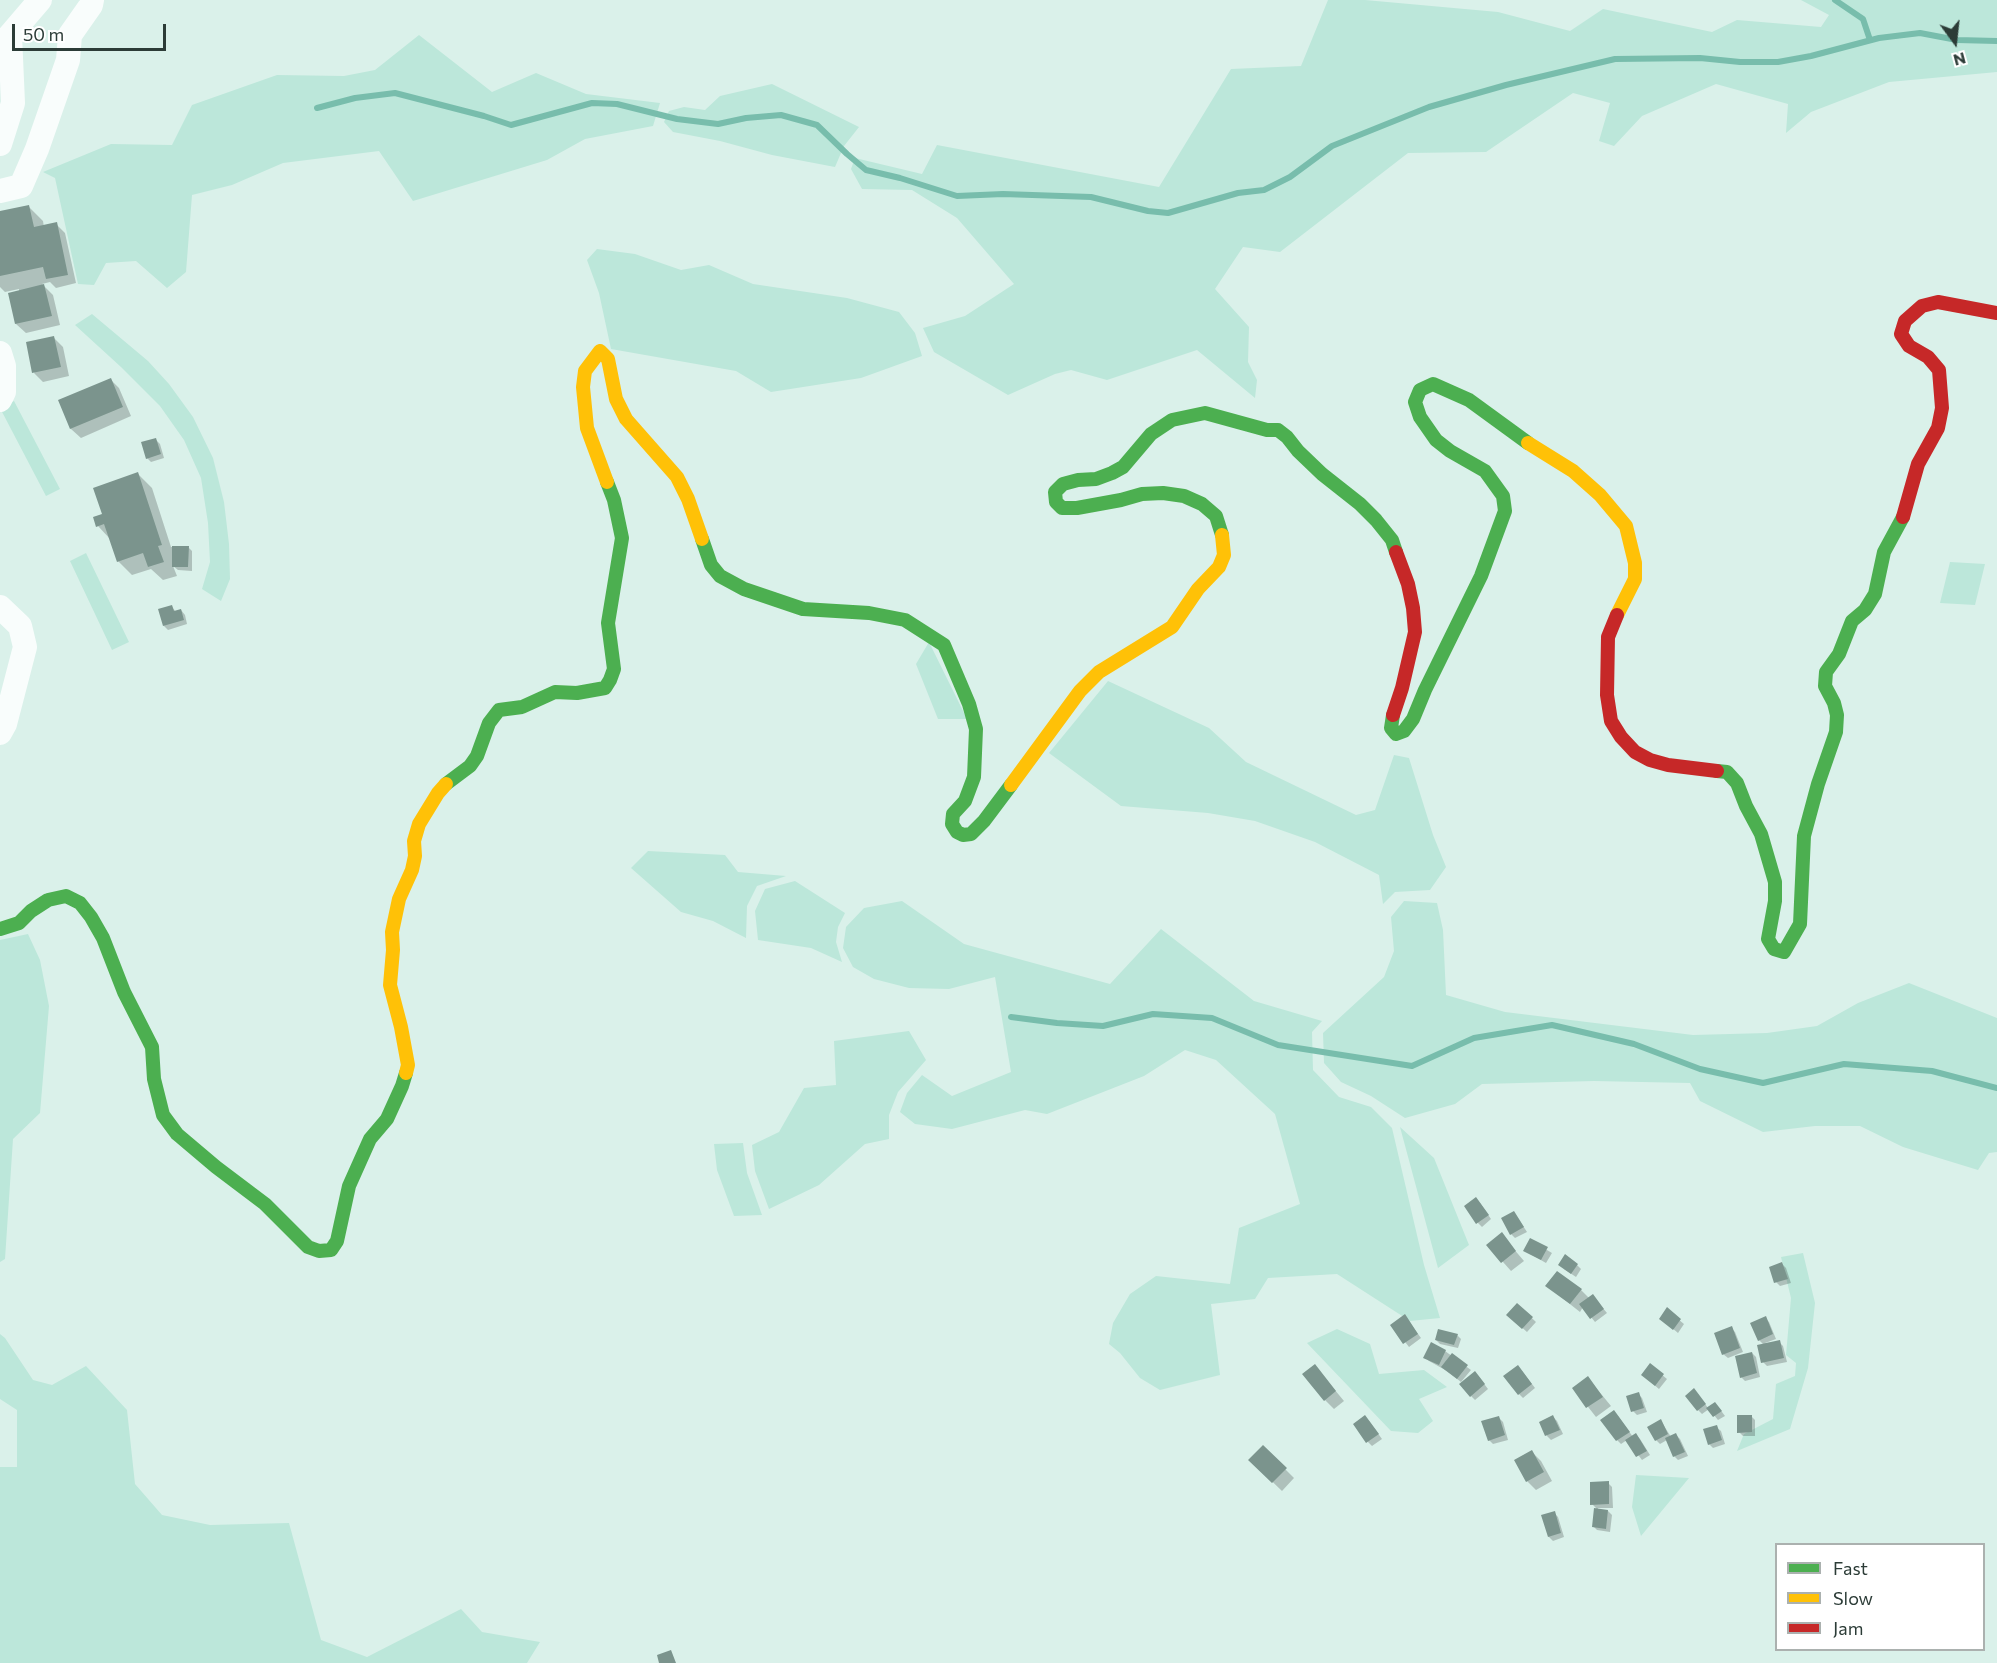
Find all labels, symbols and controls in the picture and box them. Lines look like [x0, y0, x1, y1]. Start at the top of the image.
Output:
scale bar [15, 12, 170, 50]
north arrow [1925, 12, 1985, 72]
text: 50 m [23, 23, 64, 45]
text: N [1952, 49, 1968, 71]
legend [1775, 1543, 1985, 1651]
text: Fast [1833, 1557, 1868, 1579]
text: Slow [1833, 1587, 1873, 1609]
text: Jam [1833, 1617, 1863, 1639]

